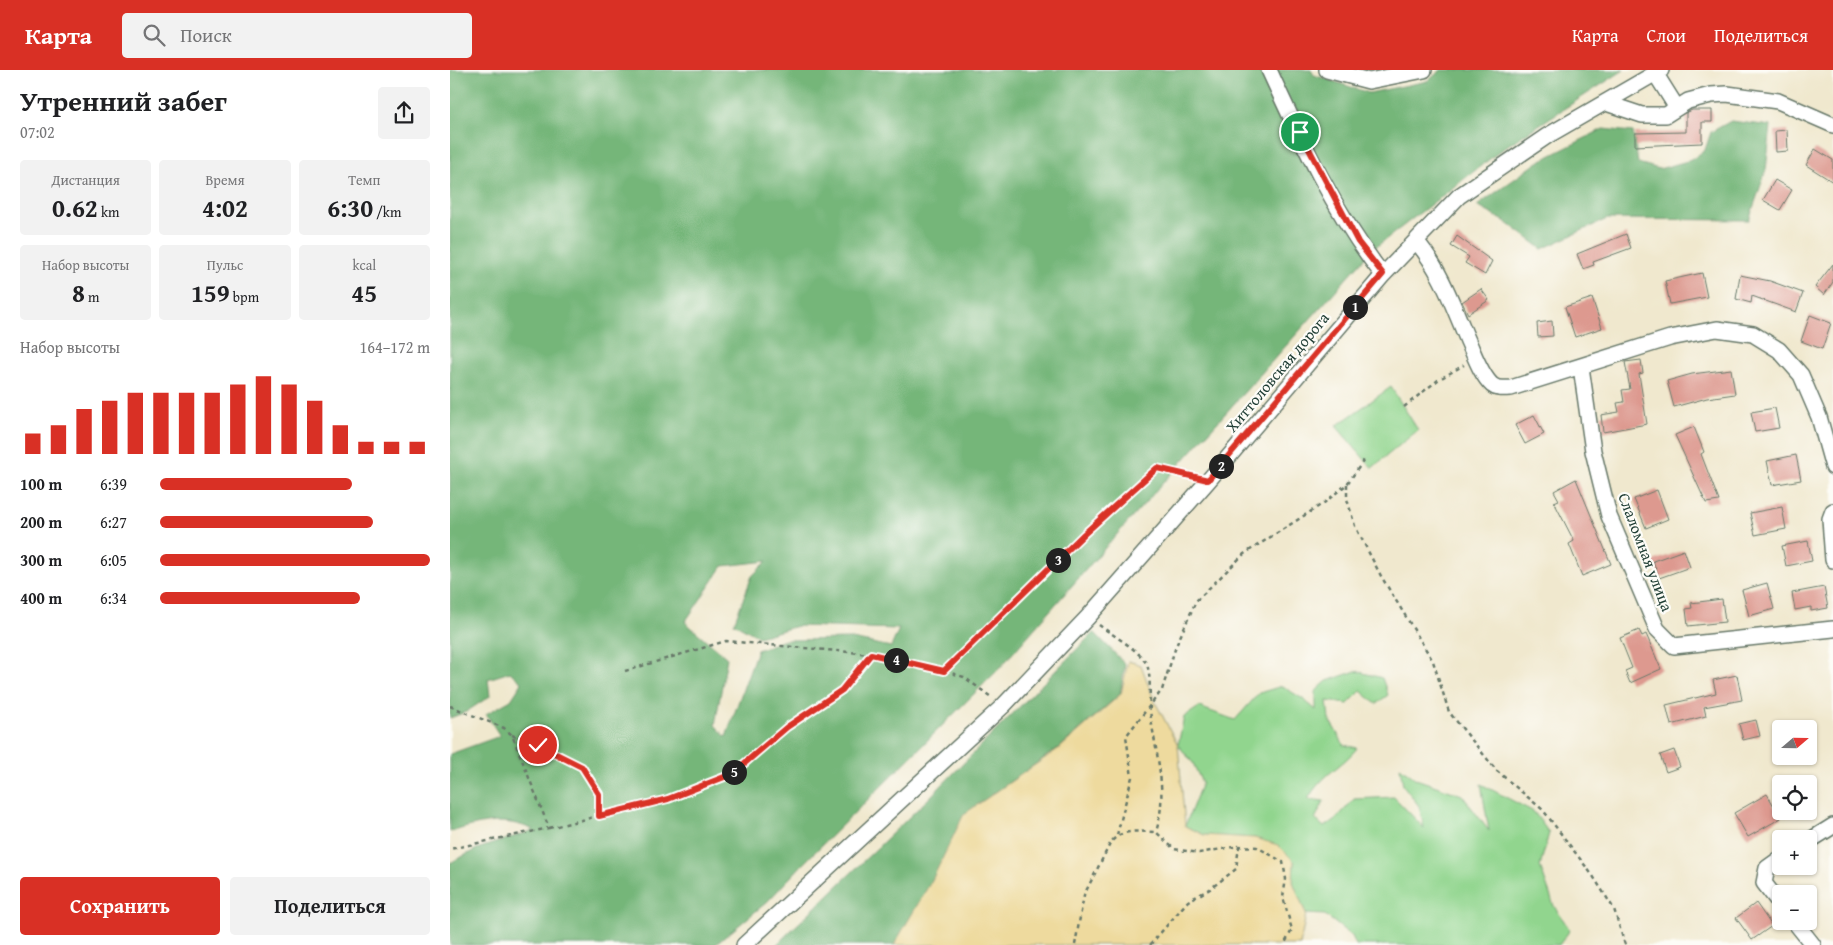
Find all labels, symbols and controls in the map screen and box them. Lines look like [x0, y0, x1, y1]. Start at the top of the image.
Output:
search box [122, 13, 472, 58]
text: Карта [25, 18, 92, 53]
icon: search [140, 21, 168, 49]
text: Поиск [180, 21, 232, 49]
text: Карта [1572, 22, 1619, 49]
text: Слои [1647, 22, 1686, 49]
text: Поделиться [1714, 22, 1808, 49]
text: Утренний забег [20, 80, 227, 121]
button: share [378, 87, 430, 139]
pin [1279, 111, 1321, 153]
icon: arrive [1286, 118, 1314, 146]
text: 07:02 [20, 120, 55, 144]
text: Дистанция [51, 170, 120, 190]
text: Время [205, 170, 245, 190]
text: Темп [348, 170, 380, 190]
text: 0.62 [52, 190, 98, 226]
text: 4:02 [202, 190, 248, 226]
text: 6:30 [327, 190, 373, 226]
text: km [98, 202, 119, 222]
text: /km [373, 202, 401, 222]
text: Набор высоты [42, 255, 129, 275]
text: Пульс [207, 255, 243, 275]
text: kcal [352, 255, 376, 275]
text: 8 [72, 275, 85, 311]
text: 159 [191, 275, 230, 311]
text: 45 [351, 275, 377, 311]
text: m [85, 287, 99, 307]
text: bpm [230, 287, 259, 307]
pin: 1 [1342, 294, 1368, 320]
text: 1 [1352, 297, 1359, 317]
street label: Хиттоловская дорога [1219, 306, 1335, 437]
text: Набор высоты [20, 335, 120, 359]
text: 164–172 m [360, 335, 430, 359]
pin: 2 [1208, 454, 1234, 478]
text: 2 [1218, 456, 1225, 476]
text: 100 m [20, 472, 62, 496]
text: 6:39 [100, 472, 127, 496]
street label: Слаломная улица [1612, 489, 1680, 615]
text: 200 m [20, 510, 62, 534]
text: 6:27 [100, 510, 127, 534]
text: 300 m [20, 548, 62, 572]
text: 6:05 [100, 548, 127, 572]
pin: 3 [1046, 548, 1070, 572]
text: 3 [1055, 550, 1062, 570]
text: 400 m [20, 586, 62, 610]
text: 6:34 [100, 586, 127, 610]
pin: 4 [884, 648, 908, 672]
text: 4 [893, 650, 900, 670]
north arrow [1772, 720, 1818, 765]
map controls [1772, 720, 1817, 930]
pin [517, 724, 559, 766]
icon: check [524, 731, 552, 759]
pin: 5 [722, 760, 746, 784]
text: 5 [731, 762, 738, 782]
button: locate [1772, 775, 1817, 820]
button: + [1772, 830, 1817, 875]
button: Сохранить [20, 877, 220, 935]
button: Поделиться [230, 877, 430, 935]
button: − [1772, 885, 1817, 930]

